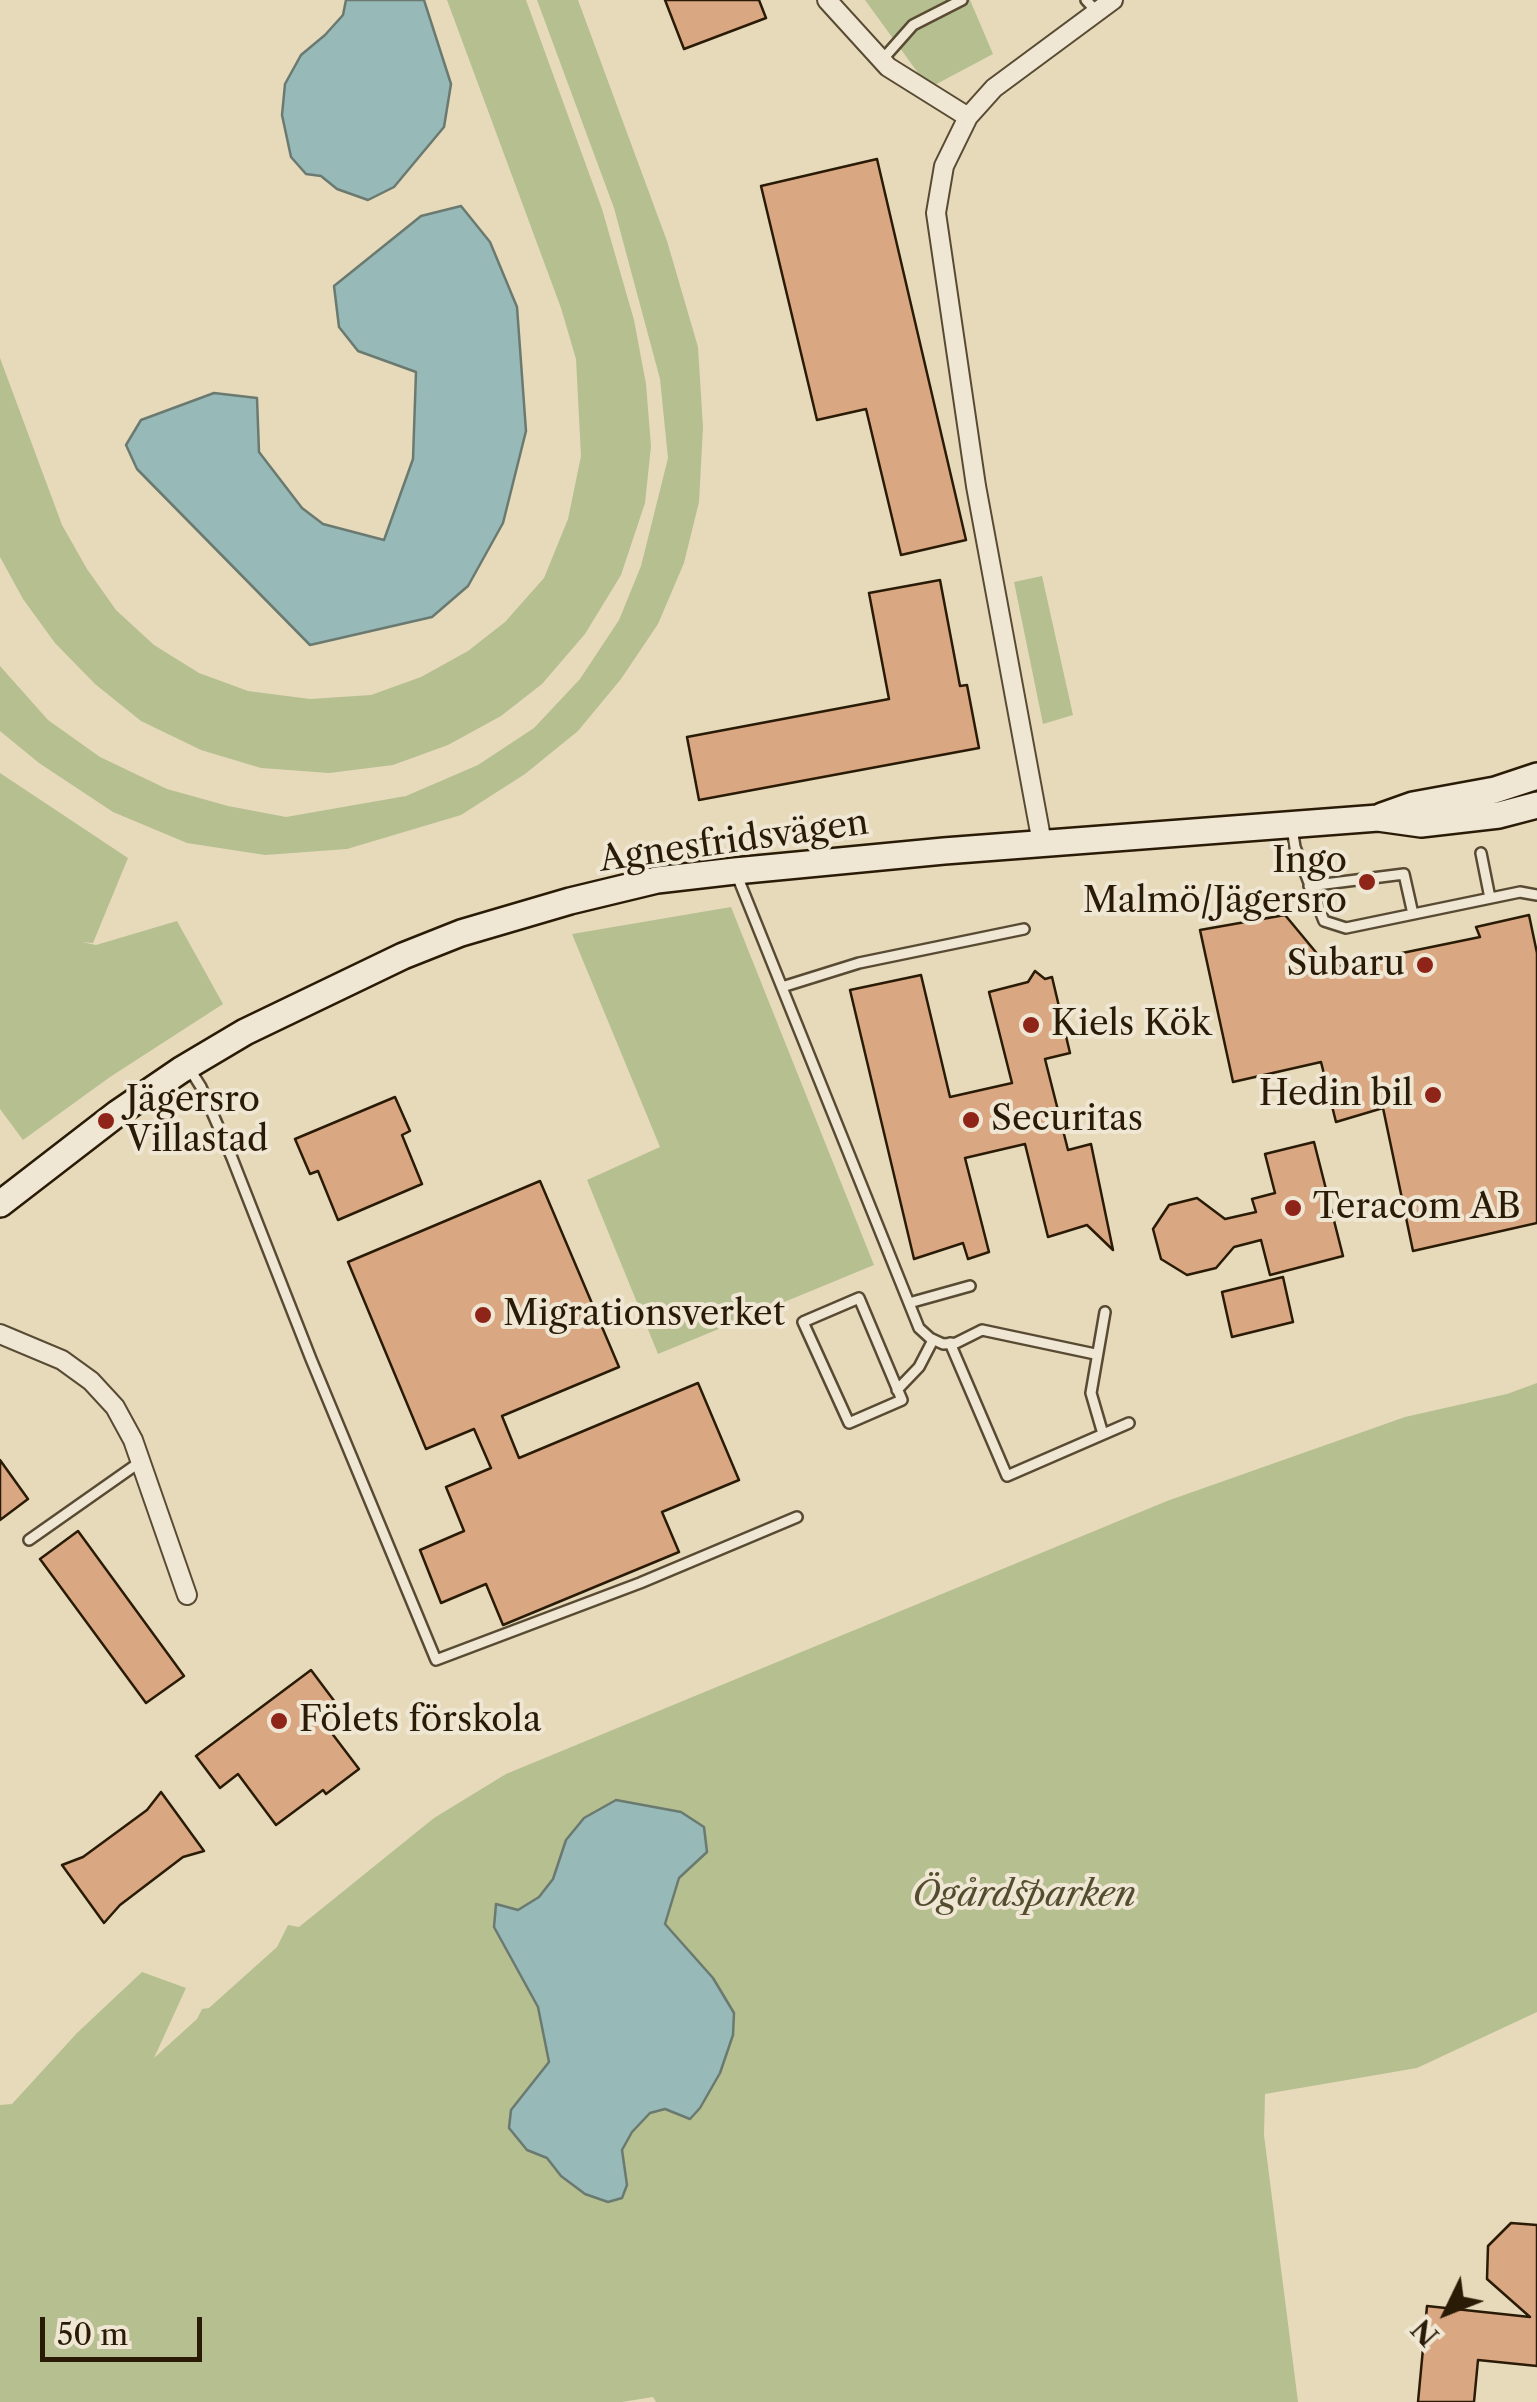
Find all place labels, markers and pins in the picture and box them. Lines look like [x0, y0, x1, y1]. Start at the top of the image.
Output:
place label: Ingo Malmö/Jägersro [1083, 841, 1347, 923]
marker: Ingo Malmö/Jägersro [1356, 871, 1378, 893]
place label: Subaru [1287, 944, 1405, 986]
marker: Subaru [1414, 954, 1436, 976]
place label: Kiels Kök [1051, 1004, 1211, 1046]
marker: Kiels Kök [1020, 1014, 1042, 1036]
place label: Hedin bil [1259, 1074, 1413, 1116]
place label: Jägersro Villastad [126, 1080, 268, 1162]
marker: Hedin bil [1422, 1084, 1444, 1106]
place label: Securitas [991, 1099, 1143, 1141]
marker: Securitas [960, 1109, 982, 1131]
marker: Jägersro Villastad [95, 1110, 117, 1132]
place label: Teracom AB [1313, 1187, 1521, 1229]
marker: Teracom AB [1282, 1197, 1304, 1219]
place label: Migrationsverket [503, 1294, 785, 1336]
marker: Migrationsverket [472, 1304, 494, 1326]
place label: Fölets förskola [299, 1700, 541, 1742]
marker: Fölets förskola [268, 1710, 290, 1732]

